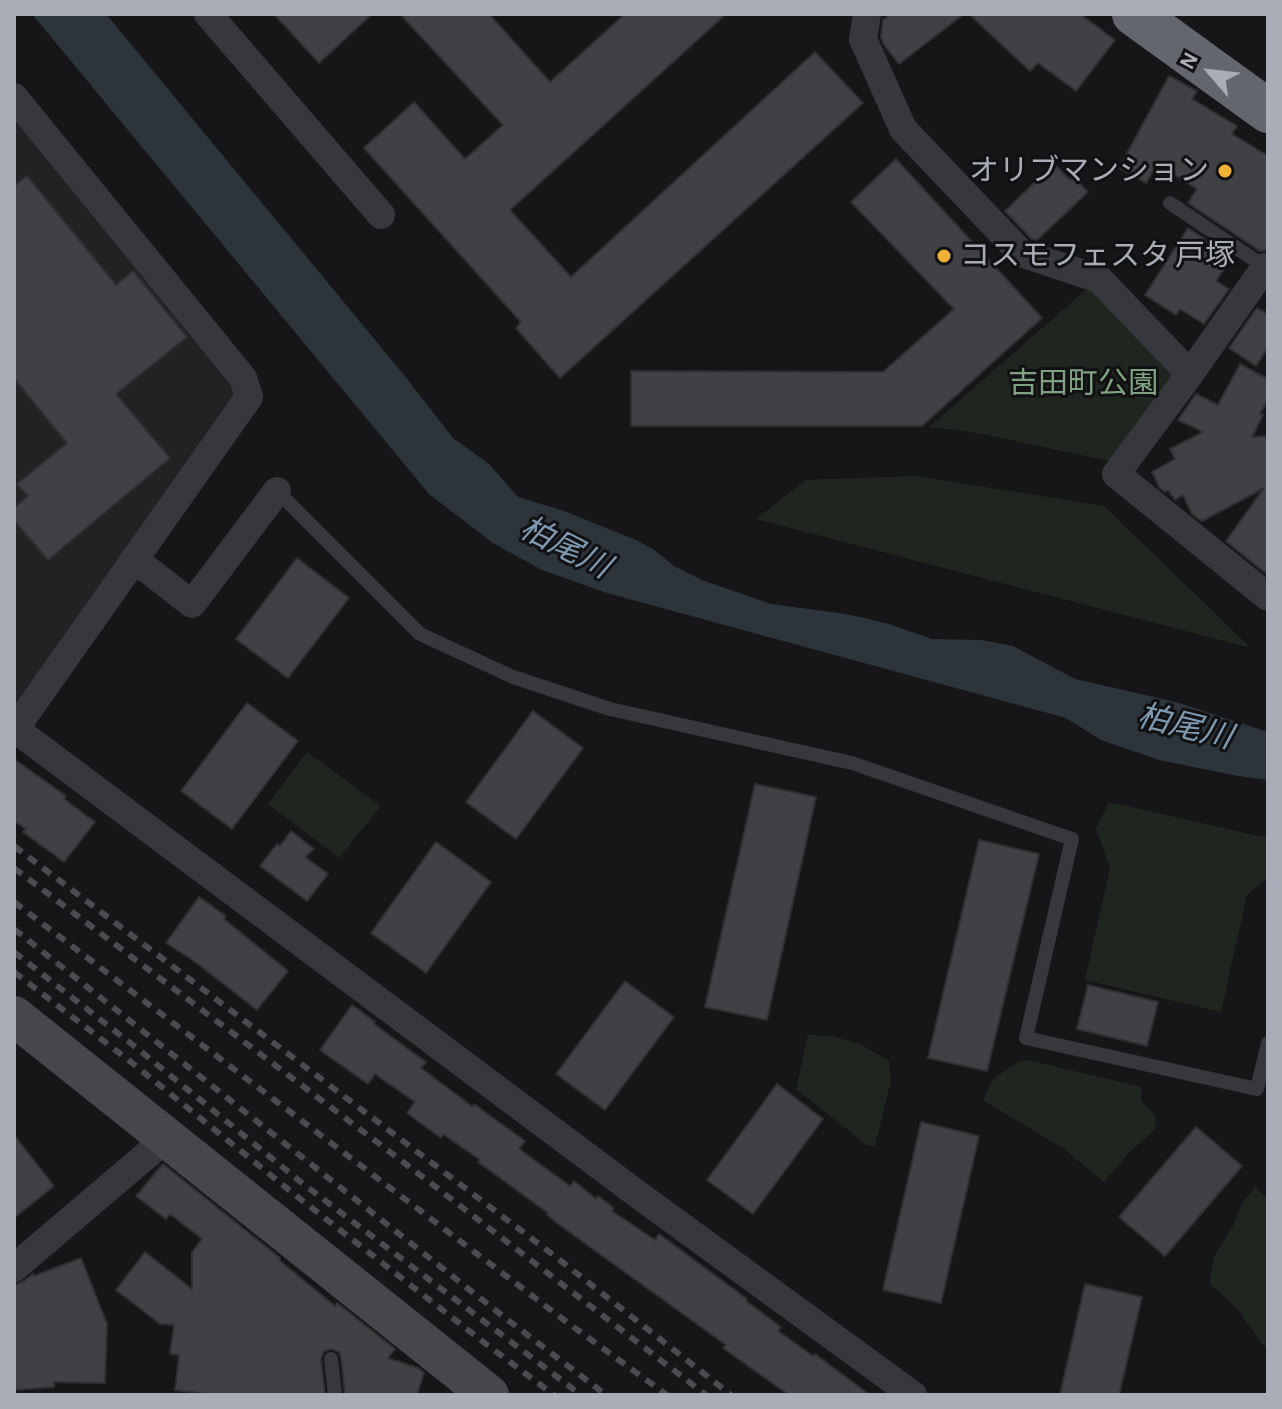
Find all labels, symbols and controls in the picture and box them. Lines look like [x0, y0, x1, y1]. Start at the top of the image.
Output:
north arrow [1170, 32, 1250, 112]
text: N [1176, 49, 1202, 73]
place label: オリブマンション [969, 153, 1209, 189]
marker: オリブマンション [1216, 162, 1234, 180]
place label: コスモフェスタ 戸塚 [960, 238, 1235, 274]
marker: コスモフェスタ 戸塚 [935, 247, 953, 265]
park label: 吉田町公園 [1008, 366, 1158, 402]
water label: 柏尾川 [514, 509, 616, 587]
water label: 柏尾川 [1134, 697, 1236, 757]

